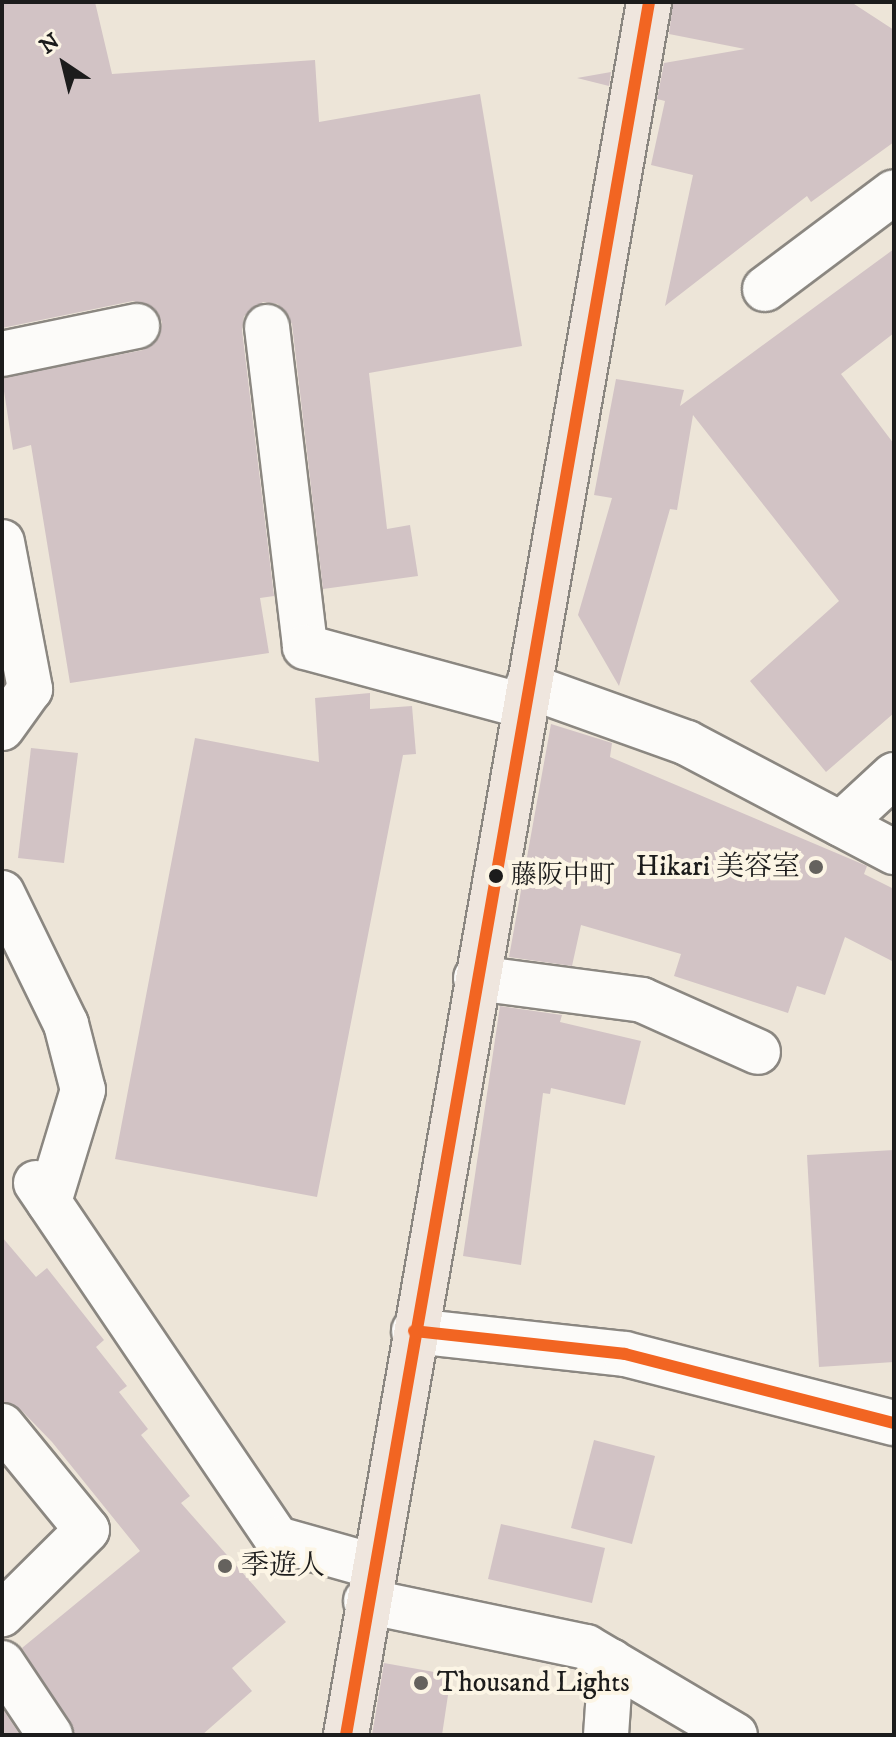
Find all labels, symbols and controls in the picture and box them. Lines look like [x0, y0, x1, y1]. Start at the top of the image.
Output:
north arrow [24, 24, 104, 104]
text: N [35, 28, 65, 60]
place label: Hikari 美容室 [636, 850, 800, 884]
marker: Hikari 美容室 [807, 858, 825, 876]
place label: 藤阪中町 [511, 860, 615, 892]
marker: 藤阪中町 [488, 868, 504, 884]
place label: 季遊人 [241, 1549, 325, 1583]
marker: 季遊人 [216, 1557, 234, 1575]
place label: Thousand Lights [437, 1666, 630, 1700]
marker: Thousand Lights [412, 1674, 430, 1692]

